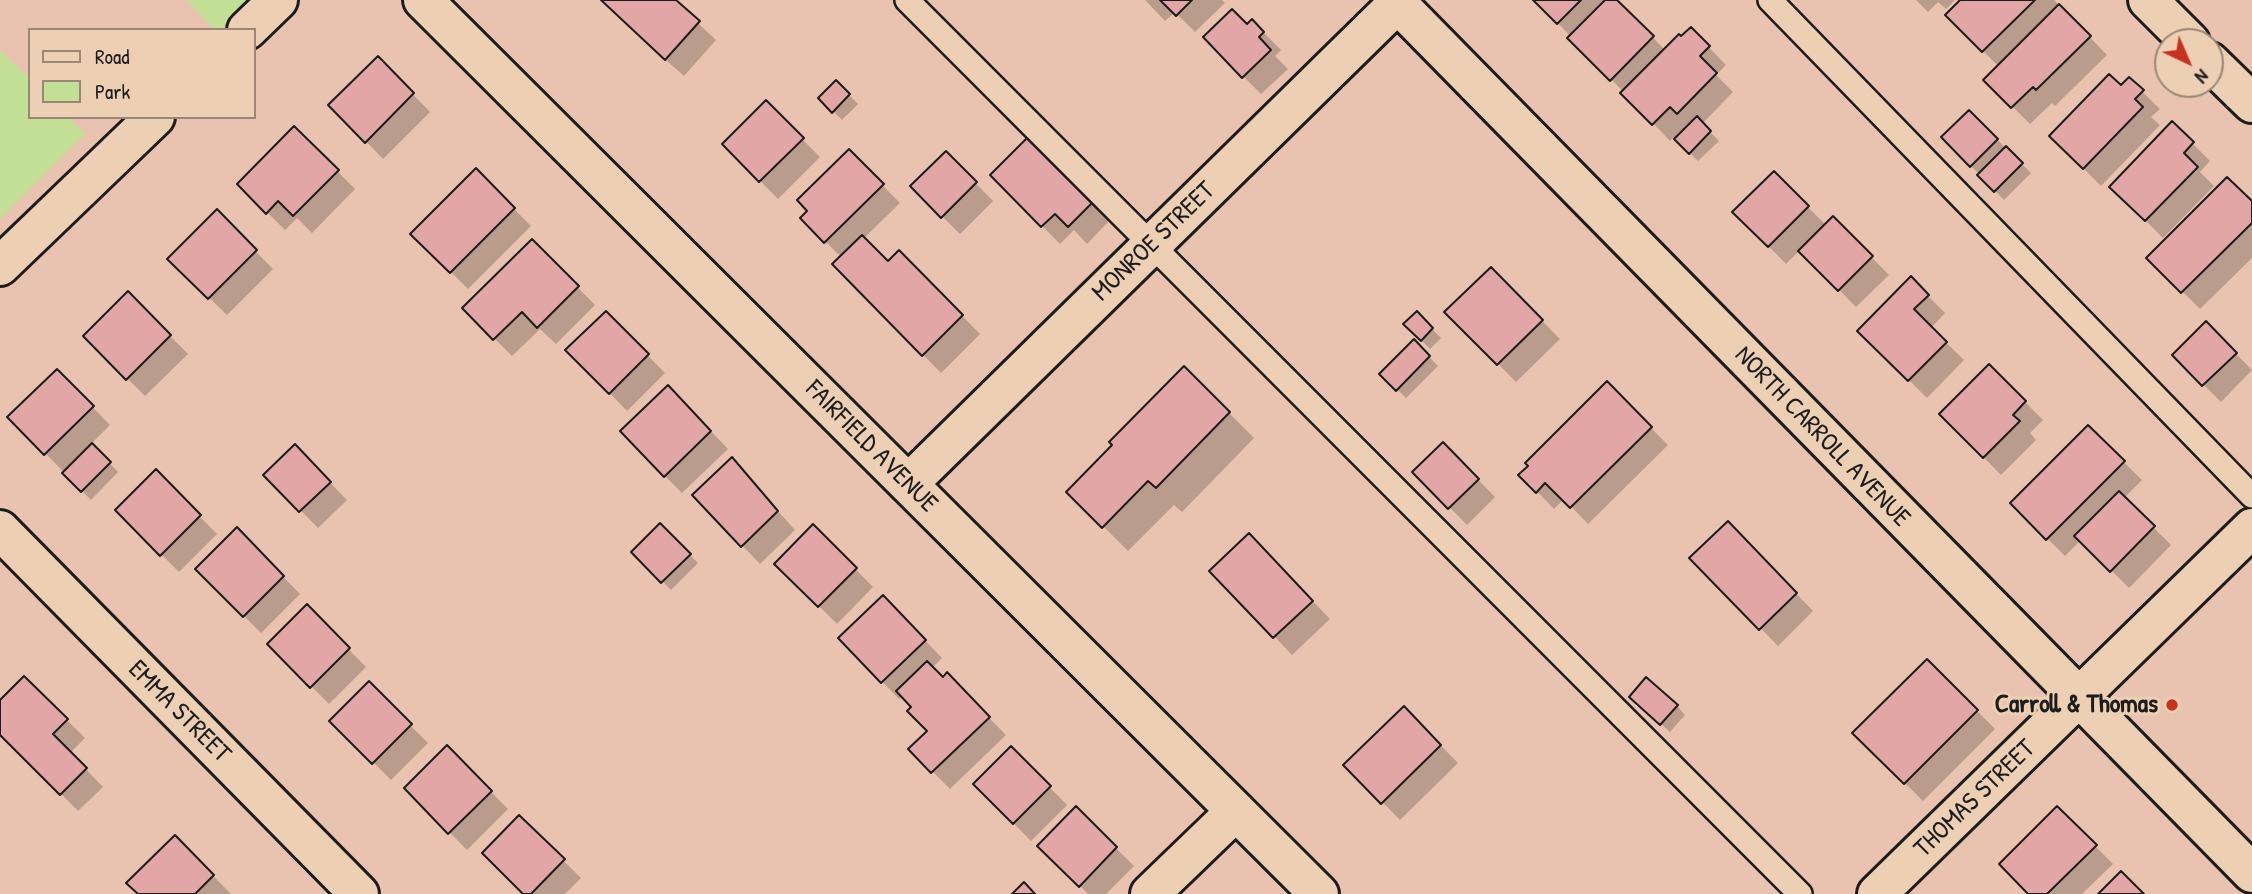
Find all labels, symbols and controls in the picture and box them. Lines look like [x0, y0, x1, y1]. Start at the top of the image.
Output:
legend [28, 28, 256, 119]
north arrow [2154, 28, 2224, 98]
text: Road [95, 42, 129, 71]
text: N [2190, 64, 2215, 90]
text: Park [95, 77, 130, 106]
street label: MONROE STREET [1086, 176, 1222, 308]
street label: NORTH CARROLL AVENUE [1728, 340, 1916, 534]
street label: FAIRFIELD AVENUE [798, 374, 944, 520]
street label: EMMA STREET [121, 654, 237, 770]
place label: Carroll & Thomas [1995, 689, 2158, 721]
marker: Carroll & Thomas [2164, 697, 2180, 713]
street label: THOMAS STREET [1908, 734, 2042, 864]

